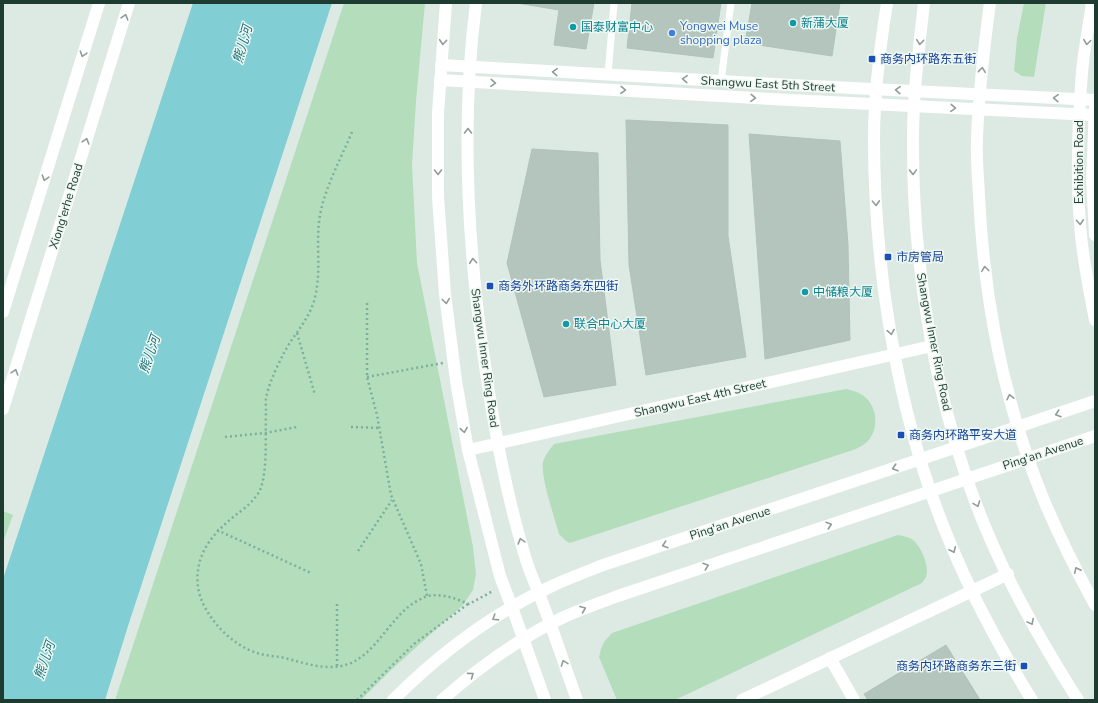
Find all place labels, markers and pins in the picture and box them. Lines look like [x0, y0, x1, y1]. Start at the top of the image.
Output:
place label: 新蒲大厦 [801, 15, 849, 31]
place label: Yongwei Muse shopping plaza [679, 18, 762, 48]
marker: 新蒲大厦 [788, 18, 798, 28]
place label: 国泰财富中心 [581, 19, 653, 35]
marker: 国泰财富中心 [568, 22, 578, 32]
marker: Yongwei Muse shopping plaza [667, 28, 677, 38]
place label: 商务内环路东五街 [880, 51, 976, 67]
marker: 商务内环路东五街 [867, 54, 877, 64]
place label: 市房管局 [896, 249, 944, 265]
marker: 市房管局 [883, 252, 893, 262]
place label: 商务外环路商务东四街 [498, 278, 618, 294]
marker: 商务外环路商务东四街 [485, 281, 495, 291]
place label: 中储粮大厦 [813, 284, 873, 300]
marker: 中储粮大厦 [800, 287, 810, 297]
place label: 联合中心大厦 [574, 316, 646, 332]
marker: 联合中心大厦 [561, 319, 571, 329]
place label: 商务内环路平安大道 [909, 427, 1017, 443]
marker: 商务内环路平安大道 [896, 430, 906, 440]
place label: 商务内环路商务东三街 [896, 658, 1016, 674]
marker: 商务内环路商务东三街 [1019, 661, 1029, 671]

